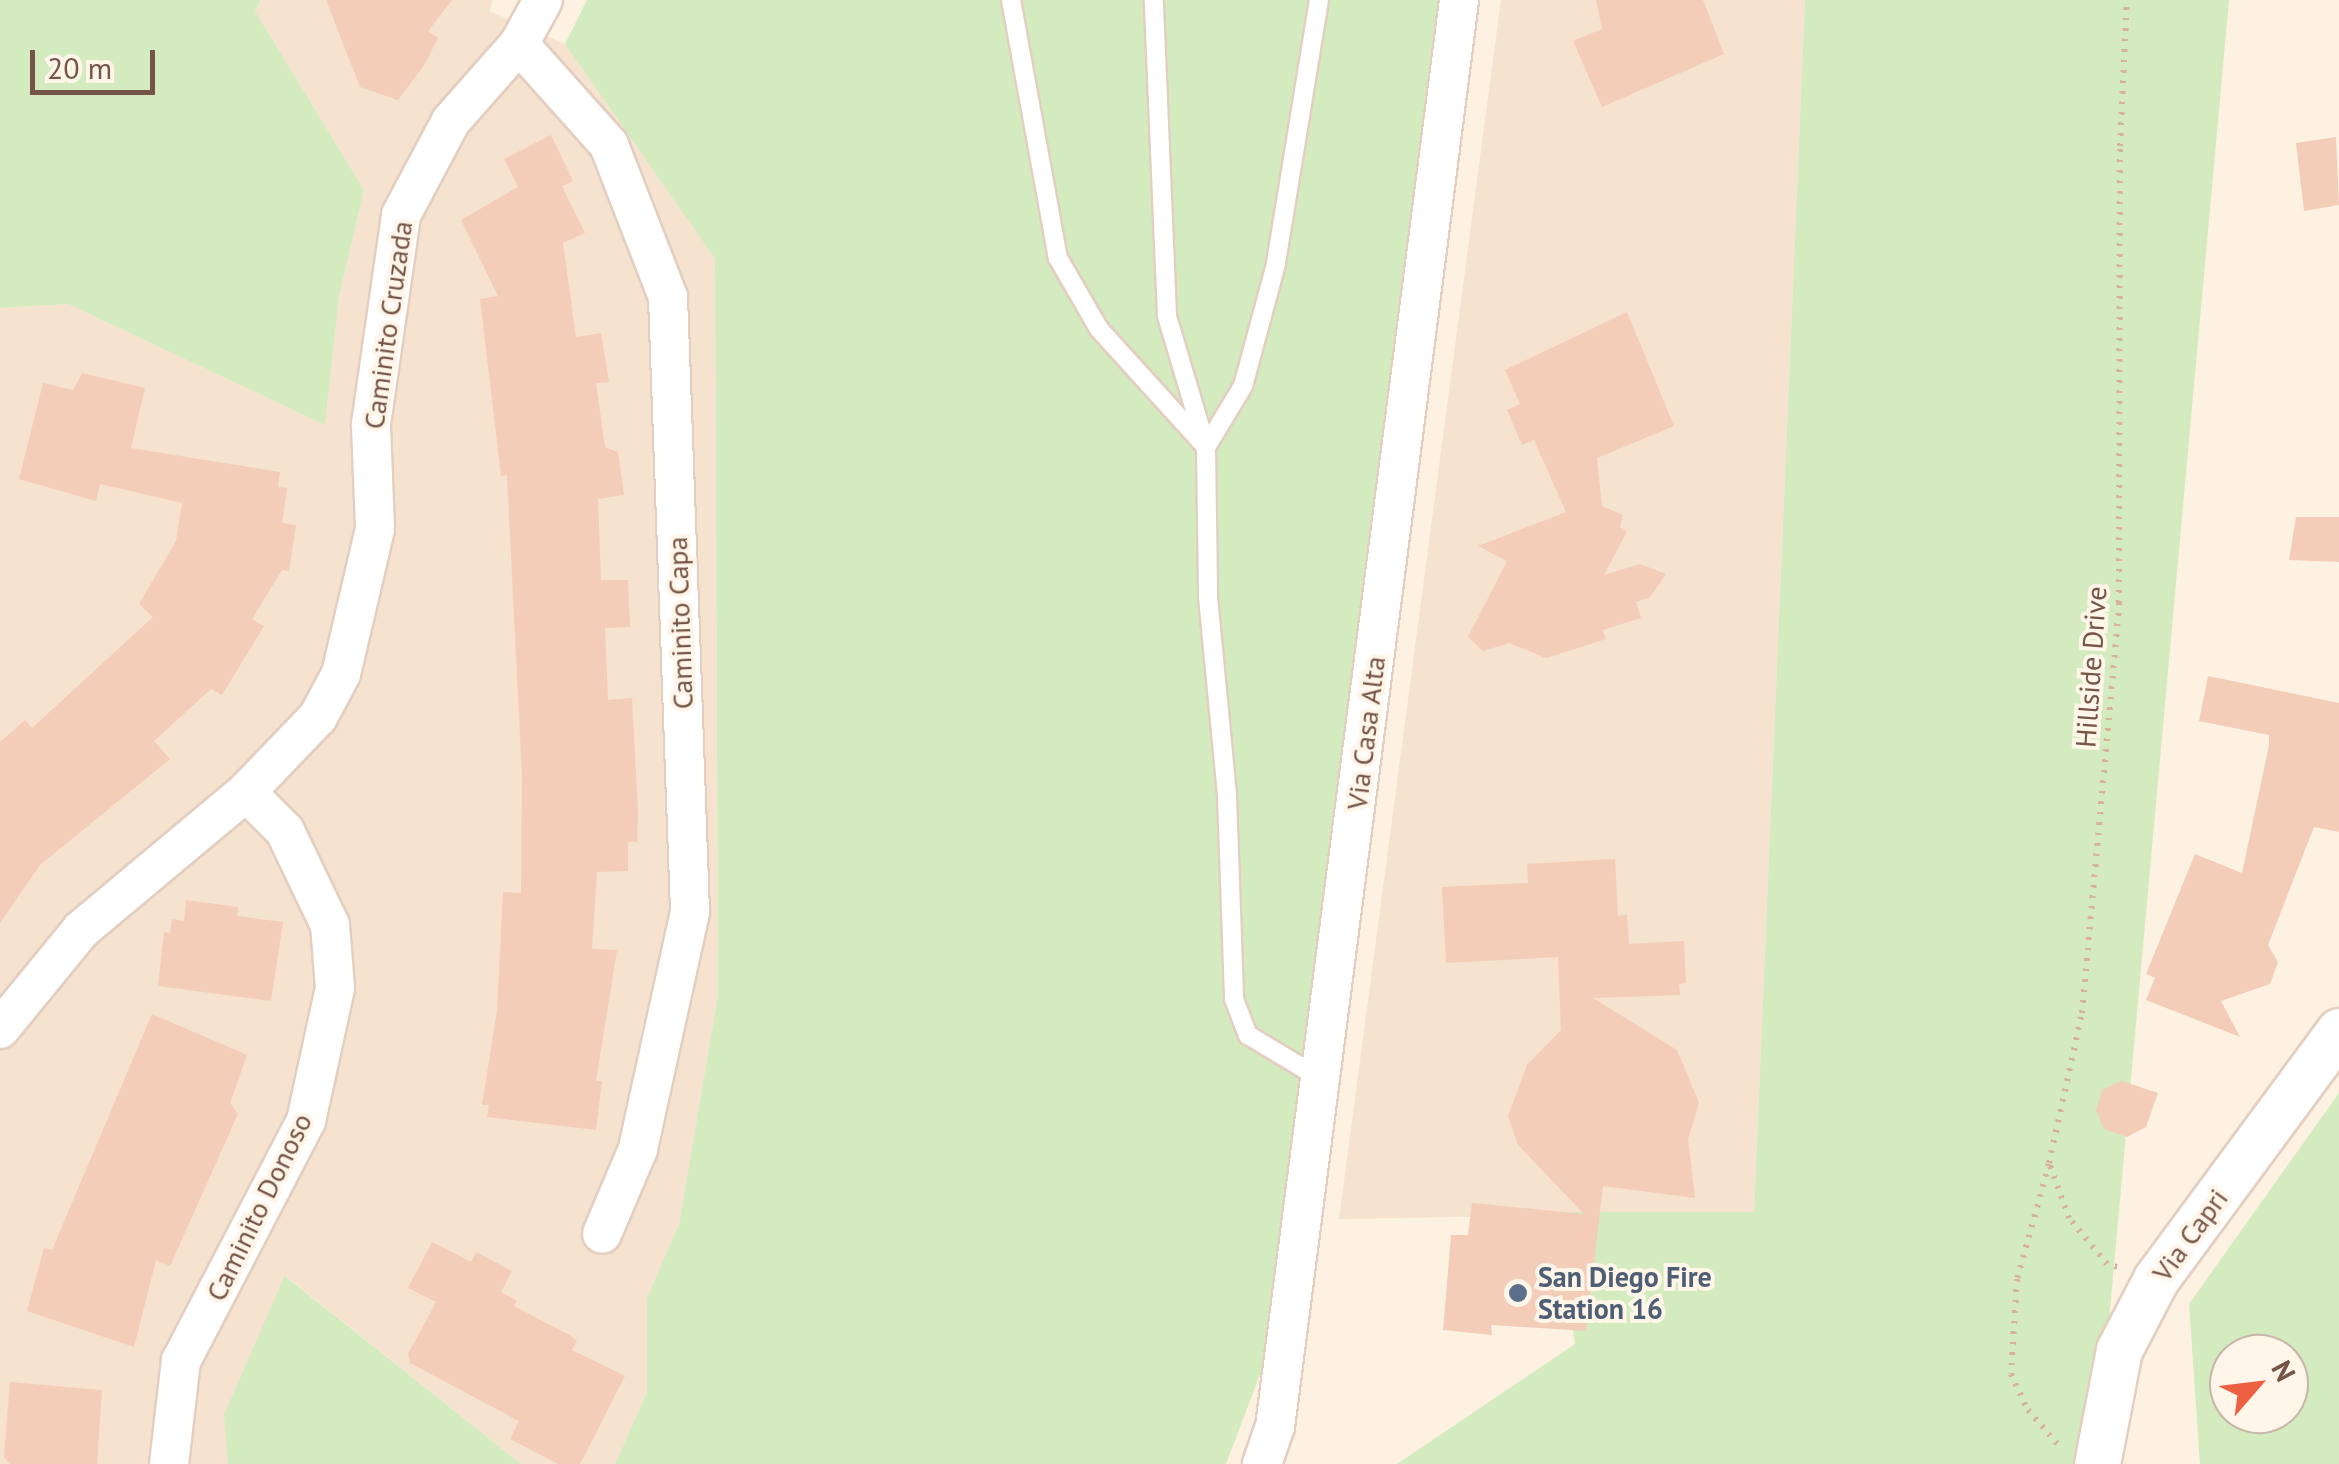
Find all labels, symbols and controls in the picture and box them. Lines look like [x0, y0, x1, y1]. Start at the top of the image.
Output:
scale bar [35, 30, 160, 92]
text: 20 m [47, 48, 112, 87]
street label: Caminito Cruzada [357, 219, 419, 431]
street label: Caminito Capa [660, 536, 700, 710]
street label: Hillside Drive [2069, 585, 2113, 749]
street label: Via Casa Alta [1340, 654, 1392, 812]
street label: Caminito Donoso [199, 1108, 319, 1306]
street label: Via Capri [2145, 1182, 2235, 1288]
place label: San Diego Fire Station 16 [1538, 1260, 1712, 1326]
marker: San Diego Fire Station 16 [1507, 1282, 1529, 1304]
north arrow [2209, 1334, 2309, 1434]
text: N [2264, 1354, 2305, 1387]

